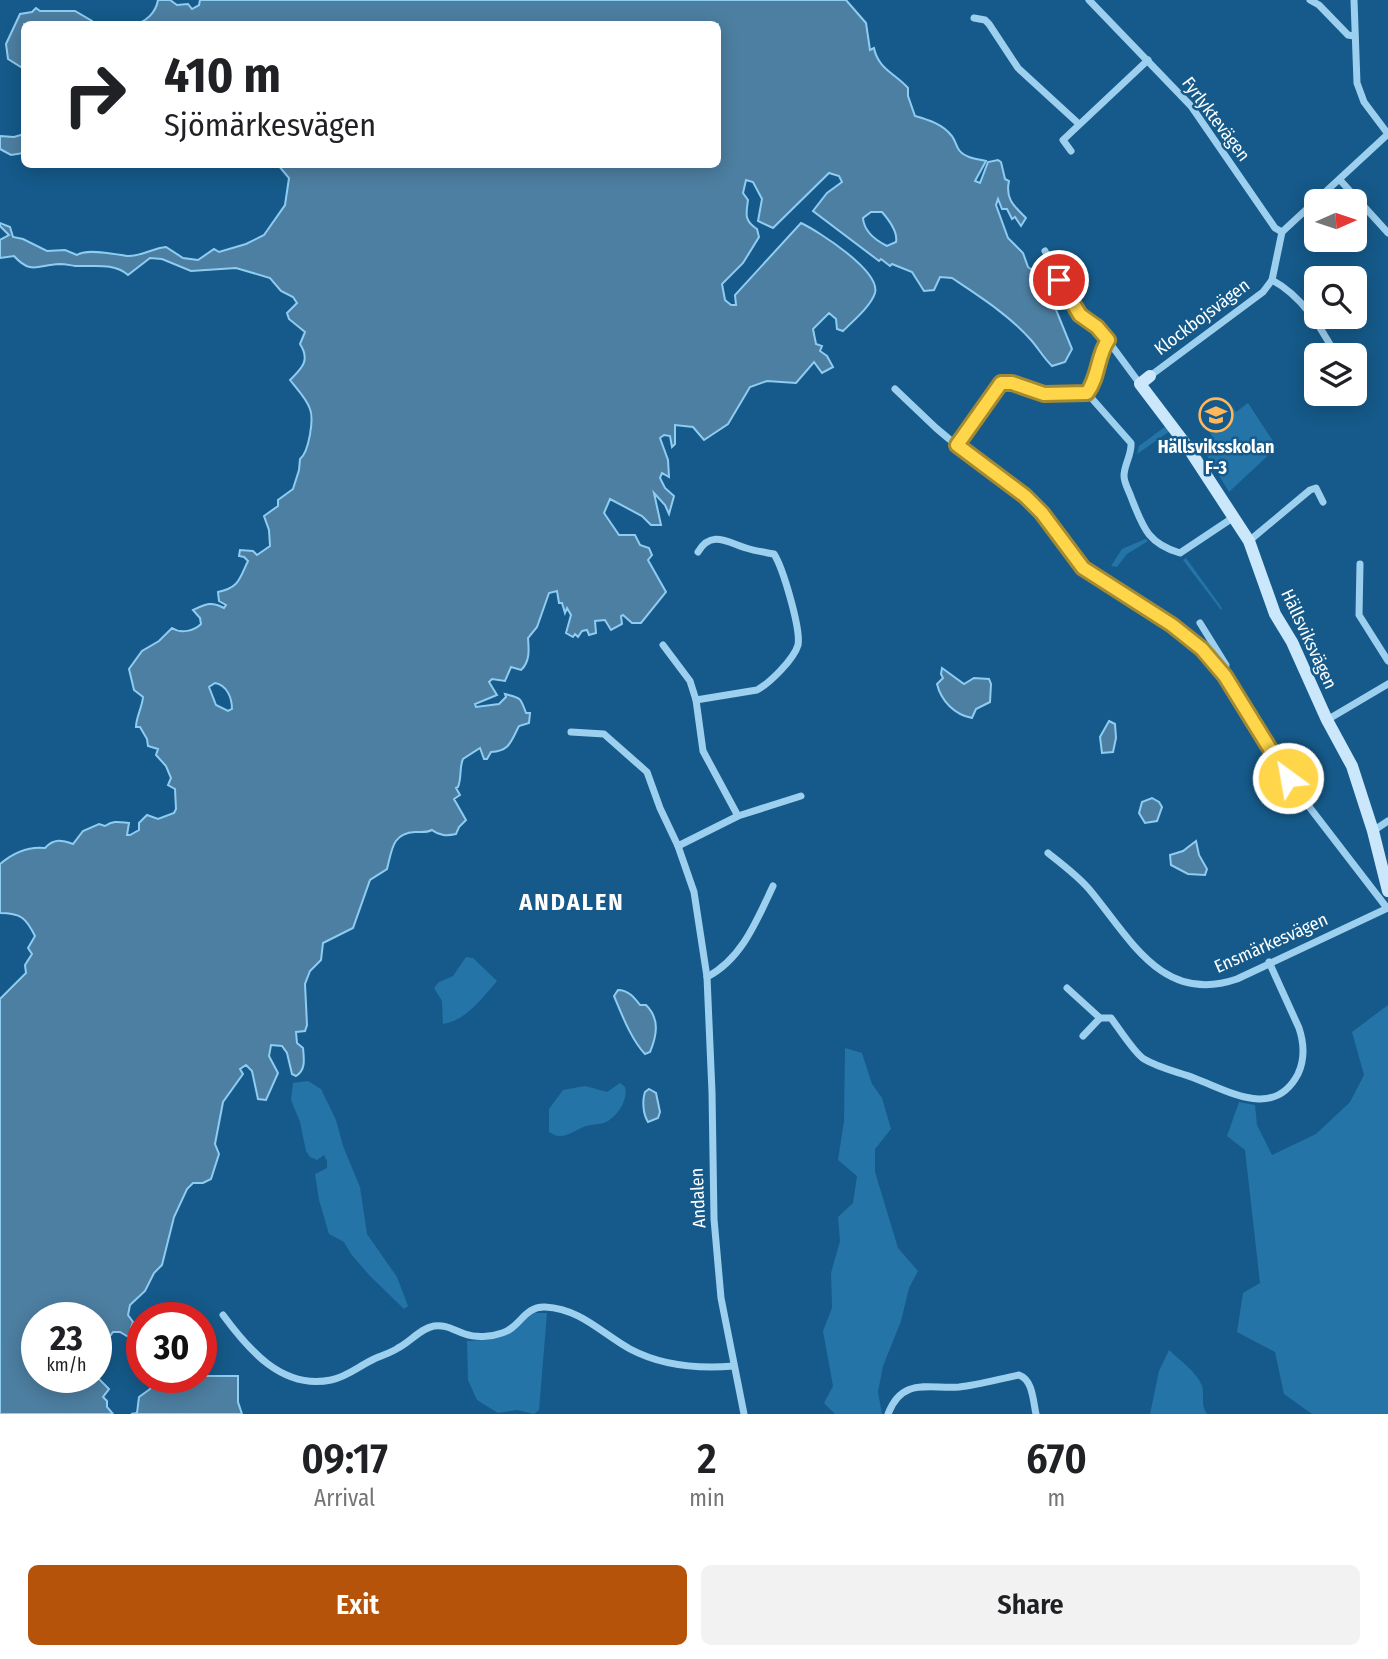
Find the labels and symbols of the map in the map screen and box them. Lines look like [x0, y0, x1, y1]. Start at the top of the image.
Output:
street label: Fyrlyktevägen [1177, 72, 1255, 166]
north arrow [1304, 189, 1367, 252]
pin [1029, 250, 1089, 310]
street label: Klockbojsvägen [1150, 274, 1254, 360]
school or university icon: Hällsviksskolan F-3 [1197, 396, 1235, 434]
place label: Hällsviksskolan F-3 [1158, 436, 1274, 479]
street label: Hällsviksvägen [1276, 586, 1342, 692]
position arrow [1251, 741, 1325, 815]
district label: ANDALEN [518, 888, 625, 916]
street label: Ensmärkesvägen [1211, 908, 1331, 978]
street label: Andalen [685, 1167, 711, 1229]
speed limit sign: 30 [126, 1302, 217, 1393]

